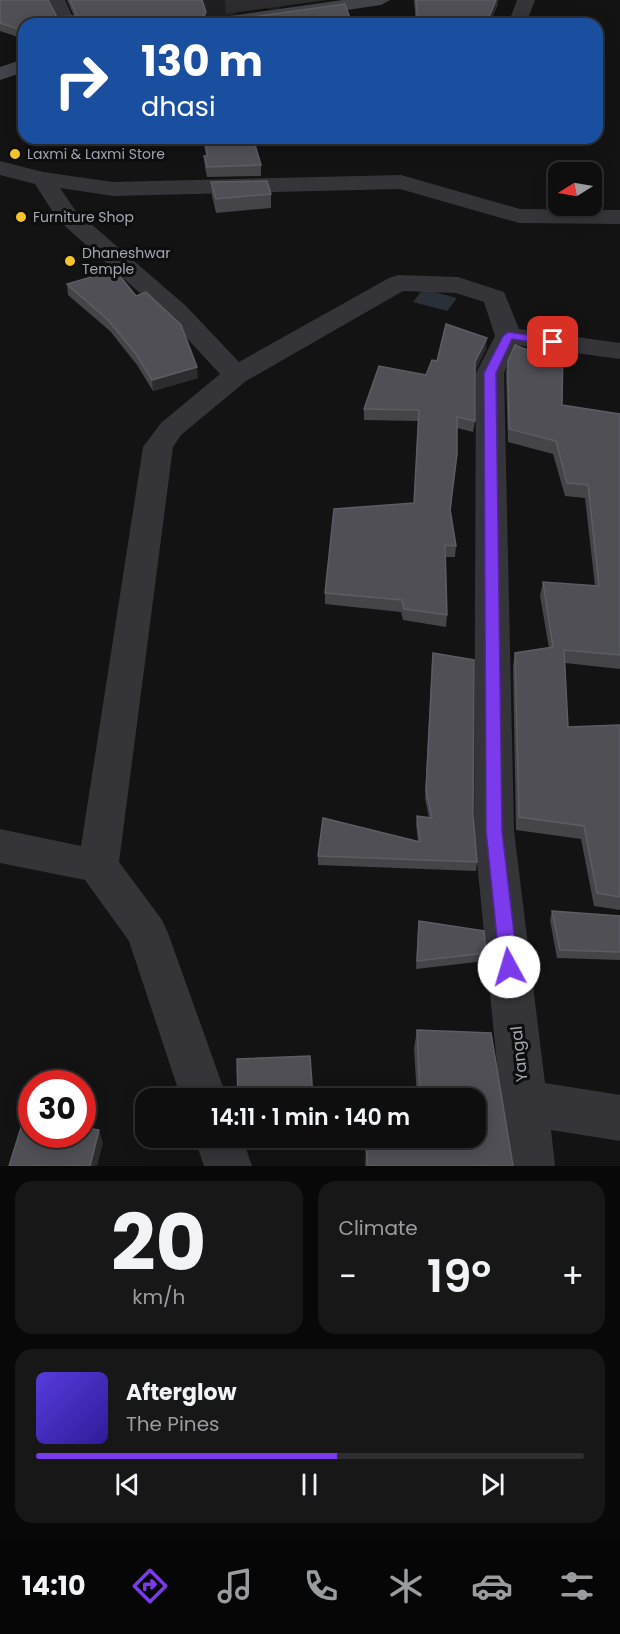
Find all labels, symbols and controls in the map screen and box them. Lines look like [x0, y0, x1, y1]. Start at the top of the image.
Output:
text: 130 m [141, 32, 263, 91]
icon: right [42, 42, 120, 120]
text: dhasi [141, 88, 216, 125]
place label: Laxmi & Laxmi Store [27, 144, 165, 164]
marker: Laxmi & Laxmi Store [8, 147, 22, 161]
north arrow [548, 162, 602, 216]
map controls [548, 162, 602, 216]
place label: Furniture Shop [33, 207, 134, 227]
marker: Furniture Shop [14, 210, 28, 224]
place label: Dhaneshwar Temple [82, 243, 170, 279]
marker: Dhaneshwar Temple [63, 254, 77, 268]
pin [527, 316, 578, 367]
icon: arrive [536, 325, 569, 358]
position arrow [477, 935, 541, 999]
street label: Yangal [505, 1025, 533, 1083]
speed limit sign: 30 [18, 1070, 96, 1148]
text: 14:11 · 1 min · 140 m [211, 1102, 410, 1133]
text: 20 [111, 1188, 206, 1297]
text: Climate [339, 1214, 418, 1242]
text: 19° [427, 1245, 491, 1308]
text: − [339, 1253, 357, 1300]
text: + [561, 1253, 584, 1300]
text: km/h [132, 1283, 185, 1311]
text: Afterglow [126, 1377, 237, 1408]
text: The Pines [126, 1410, 220, 1438]
icon: previous [111, 1468, 144, 1501]
icon: pause [293, 1468, 326, 1501]
icon: next [476, 1468, 509, 1501]
icon: directions [129, 1565, 171, 1607]
icon: music [214, 1565, 256, 1607]
icon: phone [300, 1565, 342, 1607]
icon: climate [385, 1565, 427, 1607]
icon: car [471, 1565, 513, 1607]
icon: filters [556, 1565, 598, 1607]
text: 14:10 [22, 1567, 86, 1604]

